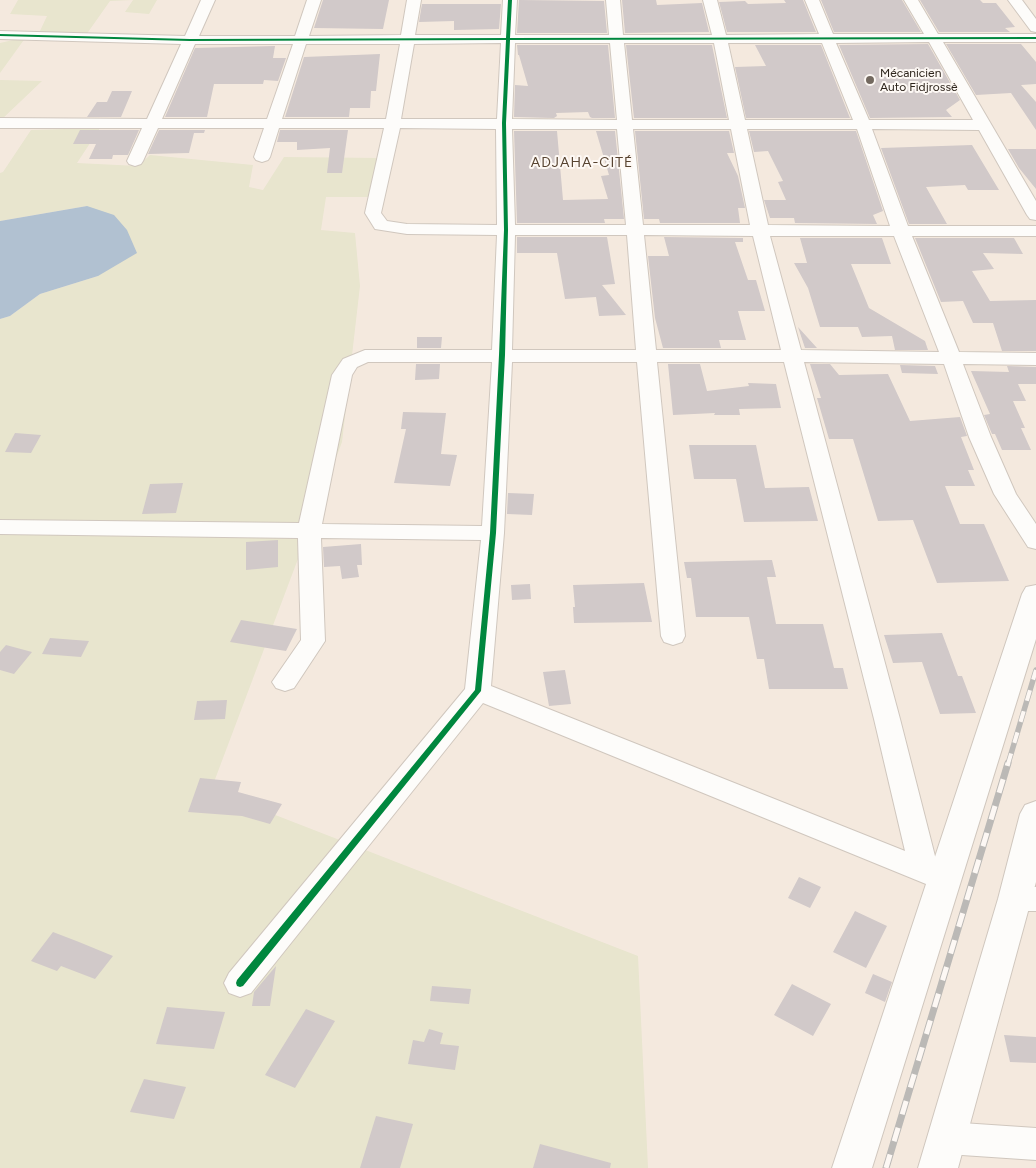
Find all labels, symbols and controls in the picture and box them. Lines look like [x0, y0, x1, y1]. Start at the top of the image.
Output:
place label: Mécanicien Auto Fidjrossè [880, 66, 958, 94]
marker: Mécanicien Auto Fidjrossè [864, 74, 876, 86]
district label: ADJAHA-CITÉ [529, 155, 635, 171]

